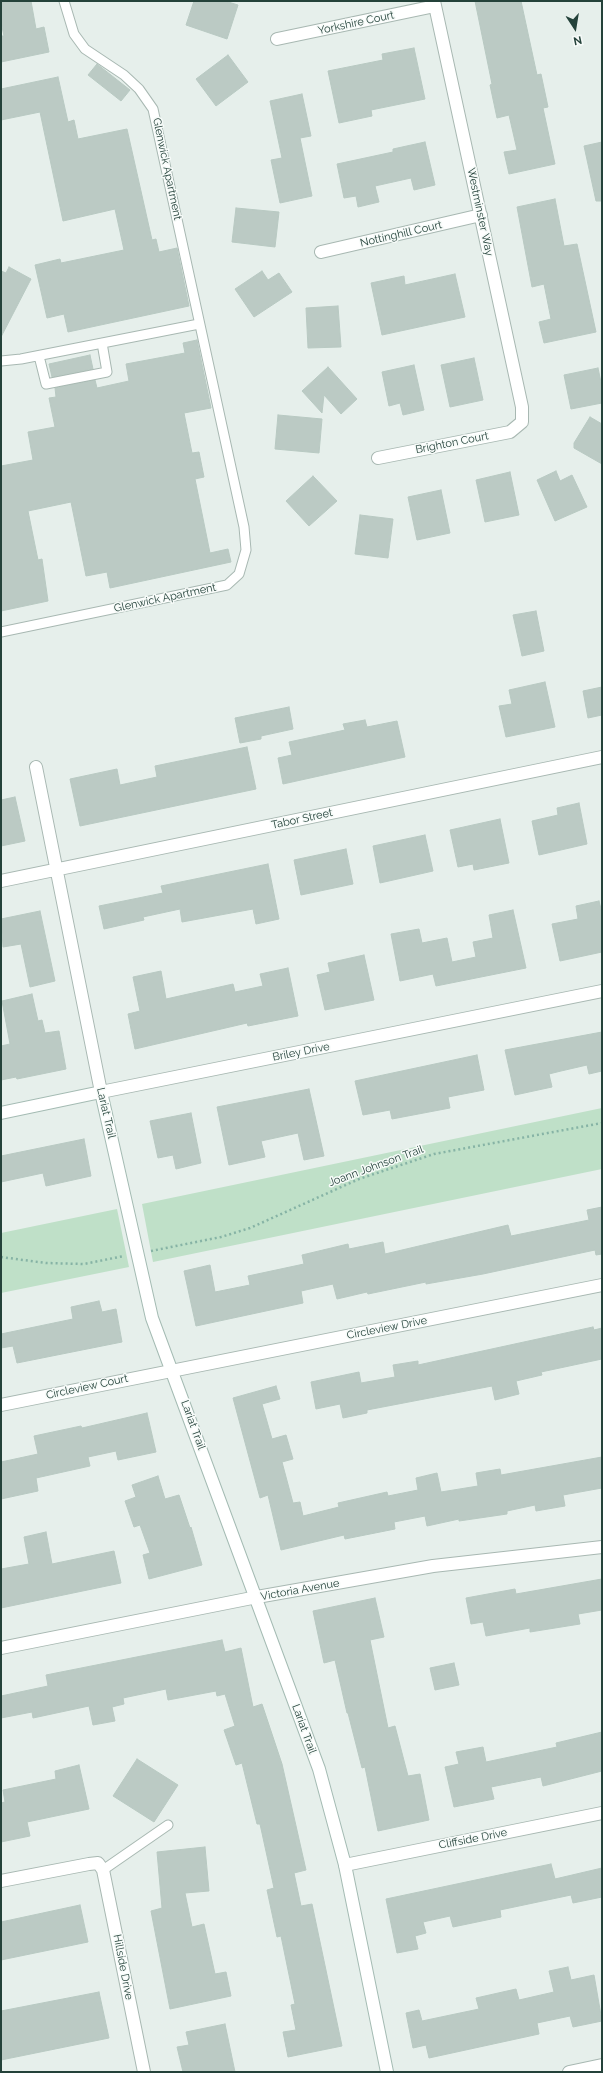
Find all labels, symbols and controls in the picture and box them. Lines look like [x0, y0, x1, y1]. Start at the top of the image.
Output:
street label: Yorkshire Court [317, 8, 395, 38]
north arrow [555, 8, 595, 48]
text: N [572, 33, 583, 47]
street label: Glenwick Apartment [150, 117, 184, 221]
street label: Westminster Way [464, 167, 496, 257]
street label: Nottinghill Court [359, 218, 443, 250]
street label: Brighton Court [414, 429, 490, 457]
street label: Glenwick Apartment [113, 581, 217, 615]
street label: Tabor Street [270, 806, 334, 832]
street label: Briley Drive [271, 1040, 331, 1064]
street label: Lariat Trail [94, 1086, 118, 1140]
street label: Joann Johnson Trail [327, 1143, 425, 1189]
street label: Circleview Drive [346, 1314, 428, 1342]
street label: Circleview Court [45, 1372, 129, 1402]
street label: Lariat Trail [178, 1398, 208, 1452]
street label: Victoria Avenue [260, 1577, 340, 1603]
street label: Lariat Trail [289, 1702, 319, 1756]
street label: Cliffside Drive [438, 1826, 508, 1852]
street label: Hillside Drive [110, 1933, 136, 2001]

